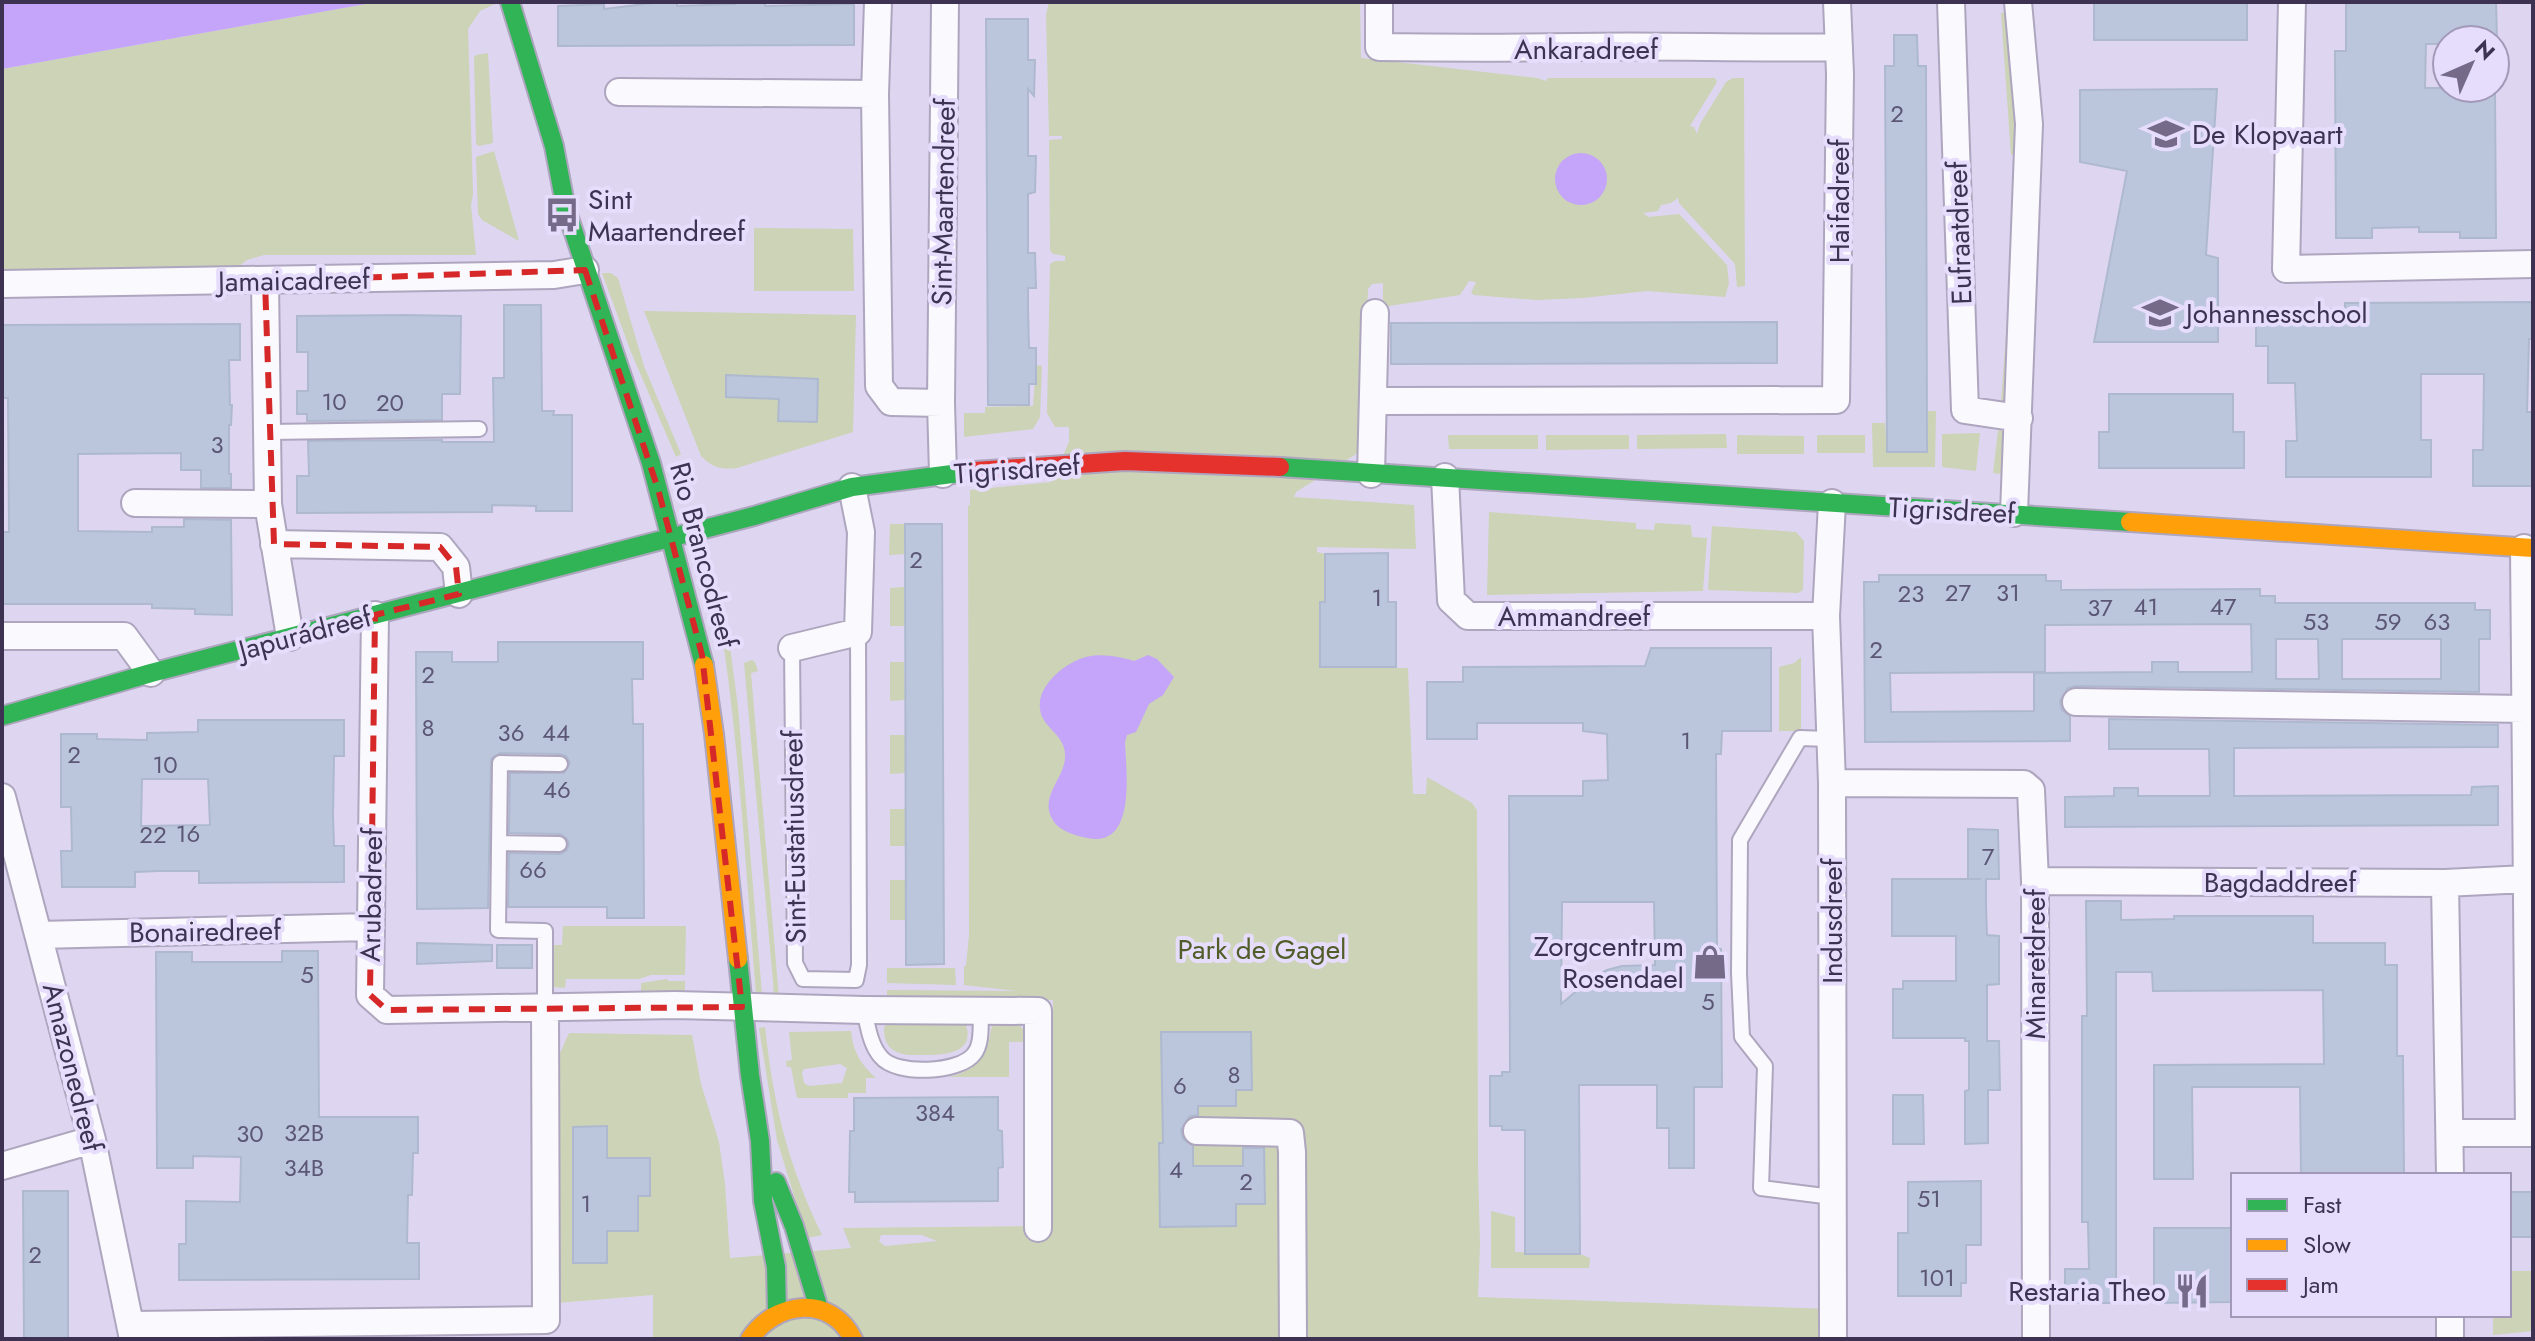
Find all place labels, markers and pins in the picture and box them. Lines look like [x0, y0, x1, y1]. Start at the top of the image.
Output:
place label: De Klopvaart [2192, 114, 2343, 155]
school or university icon: De Klopvaart [2147, 115, 2185, 153]
place label: Sint Maartendreef [588, 179, 746, 252]
bus stop icon: Sint Maartendreef [543, 196, 581, 234]
place label: Johannesschool [2182, 293, 2368, 334]
school or university icon: Johannesschool [2141, 294, 2179, 332]
place label: Zorgcentrum Rosendael [1534, 926, 1684, 999]
shop icon: Zorgcentrum Rosendael [1691, 943, 1729, 981]
place label: Restaria Theo [2008, 1271, 2166, 1312]
restaurant icon: Restaria Theo [2173, 1272, 2211, 1310]

